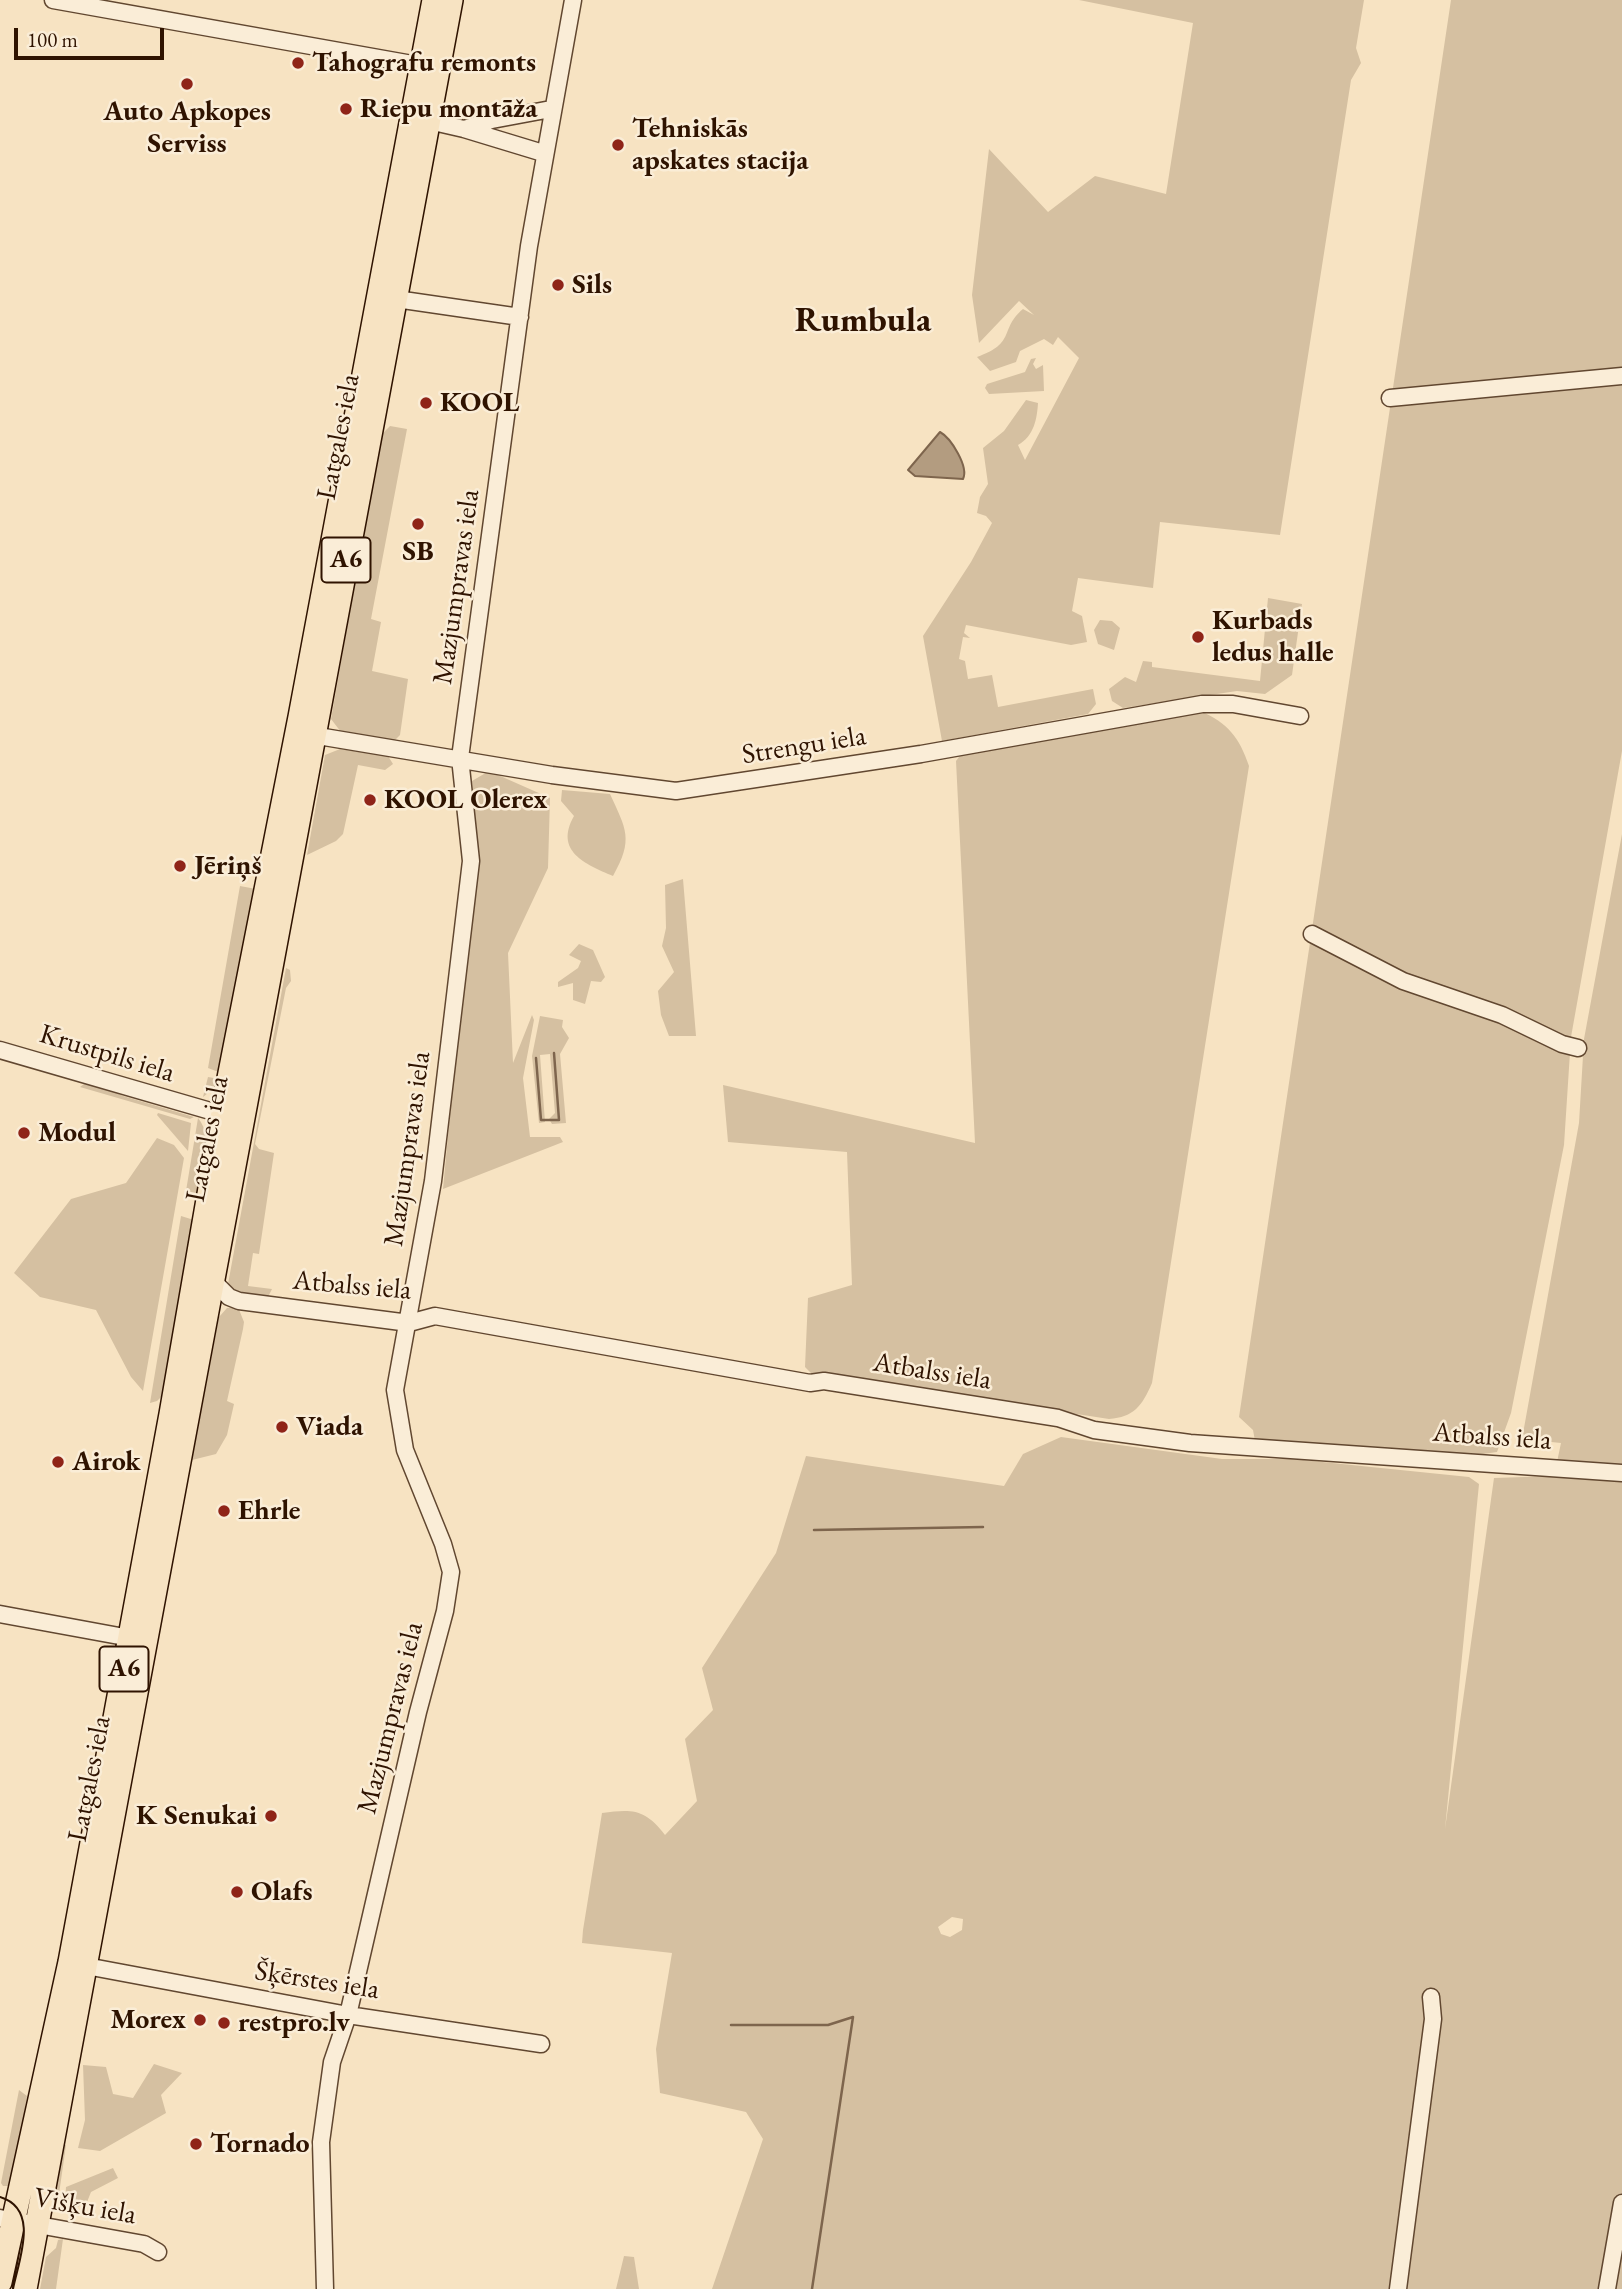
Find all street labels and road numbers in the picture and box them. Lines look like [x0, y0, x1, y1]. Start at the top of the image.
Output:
street label: Latgales iela [310, 371, 368, 503]
street label: Mazjumpravas iela [427, 487, 487, 687]
road number: A6 [322, 538, 370, 582]
street label: Strengu iela [740, 720, 868, 772]
street label: Krustpils iela [35, 1018, 179, 1090]
street label: Mazjumpravas iela [378, 1049, 438, 1249]
street label: Latgales iela [179, 1073, 237, 1205]
street label: Atbalss iela [291, 1264, 413, 1308]
street label: Atbalss iela [870, 1346, 994, 1398]
street label: Atbalss iela [1431, 1416, 1553, 1458]
street label: Mazjumpravas iela [351, 1619, 431, 1817]
road number: A6 [100, 1646, 148, 1692]
street label: Latgales iela [61, 1713, 119, 1845]
street label: Šķērstes iela [252, 1955, 382, 2007]
street label: Višķu iela [31, 2181, 139, 2233]

